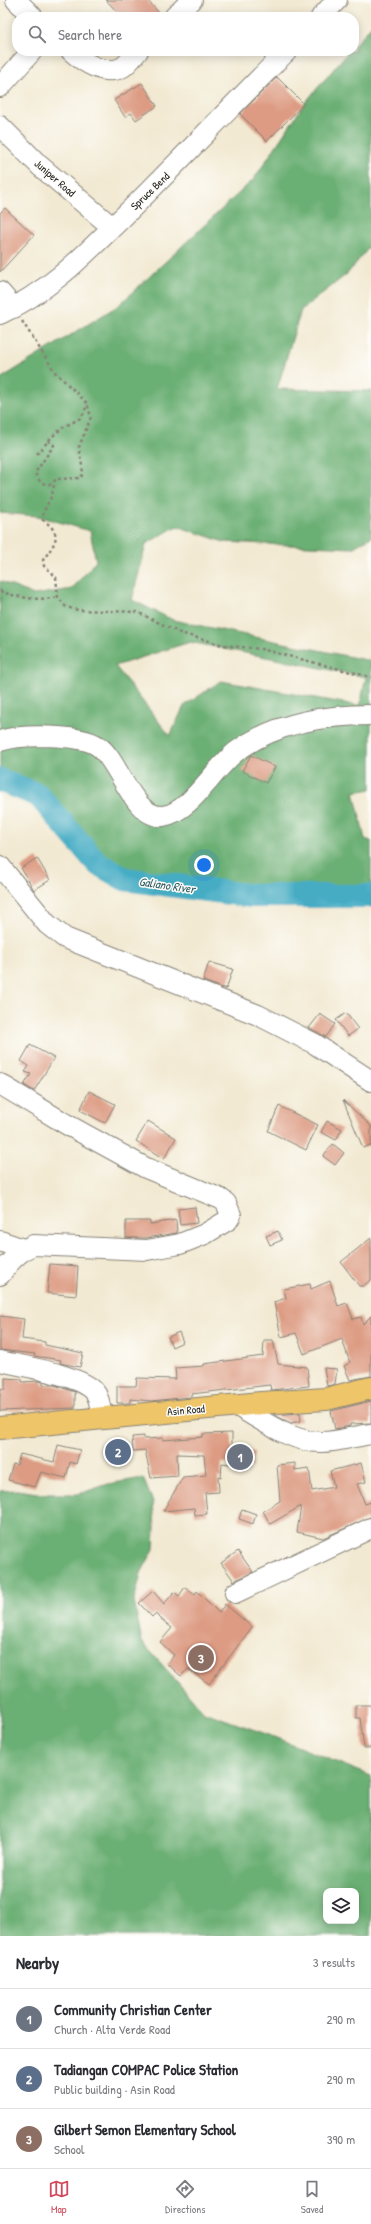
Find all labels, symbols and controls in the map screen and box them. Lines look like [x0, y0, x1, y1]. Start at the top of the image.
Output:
search box [12, 12, 359, 56]
icon: search [26, 23, 48, 45]
text: Search here [58, 24, 122, 45]
street label: Juniper Road [32, 156, 79, 200]
street label: Spruce Bend [128, 169, 173, 213]
your location [194, 855, 214, 875]
water label: Galiano River [138, 873, 197, 898]
street label: Asin Road [167, 1401, 206, 1419]
pin: 2 [105, 1437, 131, 1467]
pin: 1 [227, 1442, 253, 1472]
pin: 3 [188, 1643, 214, 1673]
map controls [323, 1888, 359, 1924]
button: layers [323, 1888, 359, 1924]
text: Nearby [16, 1951, 59, 1974]
text: 3 results [313, 1953, 355, 1971]
text: Community Christian Center [54, 1999, 212, 2020]
text: 1 [27, 2010, 31, 2028]
text: 290 m [326, 2010, 355, 2028]
text: Church · Alta Verde Road [54, 2020, 170, 2038]
text: Tadiangan COMPAC Police Station [54, 2059, 238, 2080]
text: 2 [26, 2070, 32, 2088]
text: 290 m [326, 2070, 355, 2088]
text: Public building · Asin Road [54, 2080, 175, 2098]
text: Gilbert Semon Elementary School [54, 2119, 236, 2140]
text: 3 [26, 2130, 32, 2148]
text: 390 m [327, 2130, 355, 2148]
text: School [54, 2140, 84, 2158]
tab: Map [48, 2178, 70, 2216]
tab: Directions [165, 2178, 206, 2216]
tab: Saved [301, 2178, 323, 2216]

